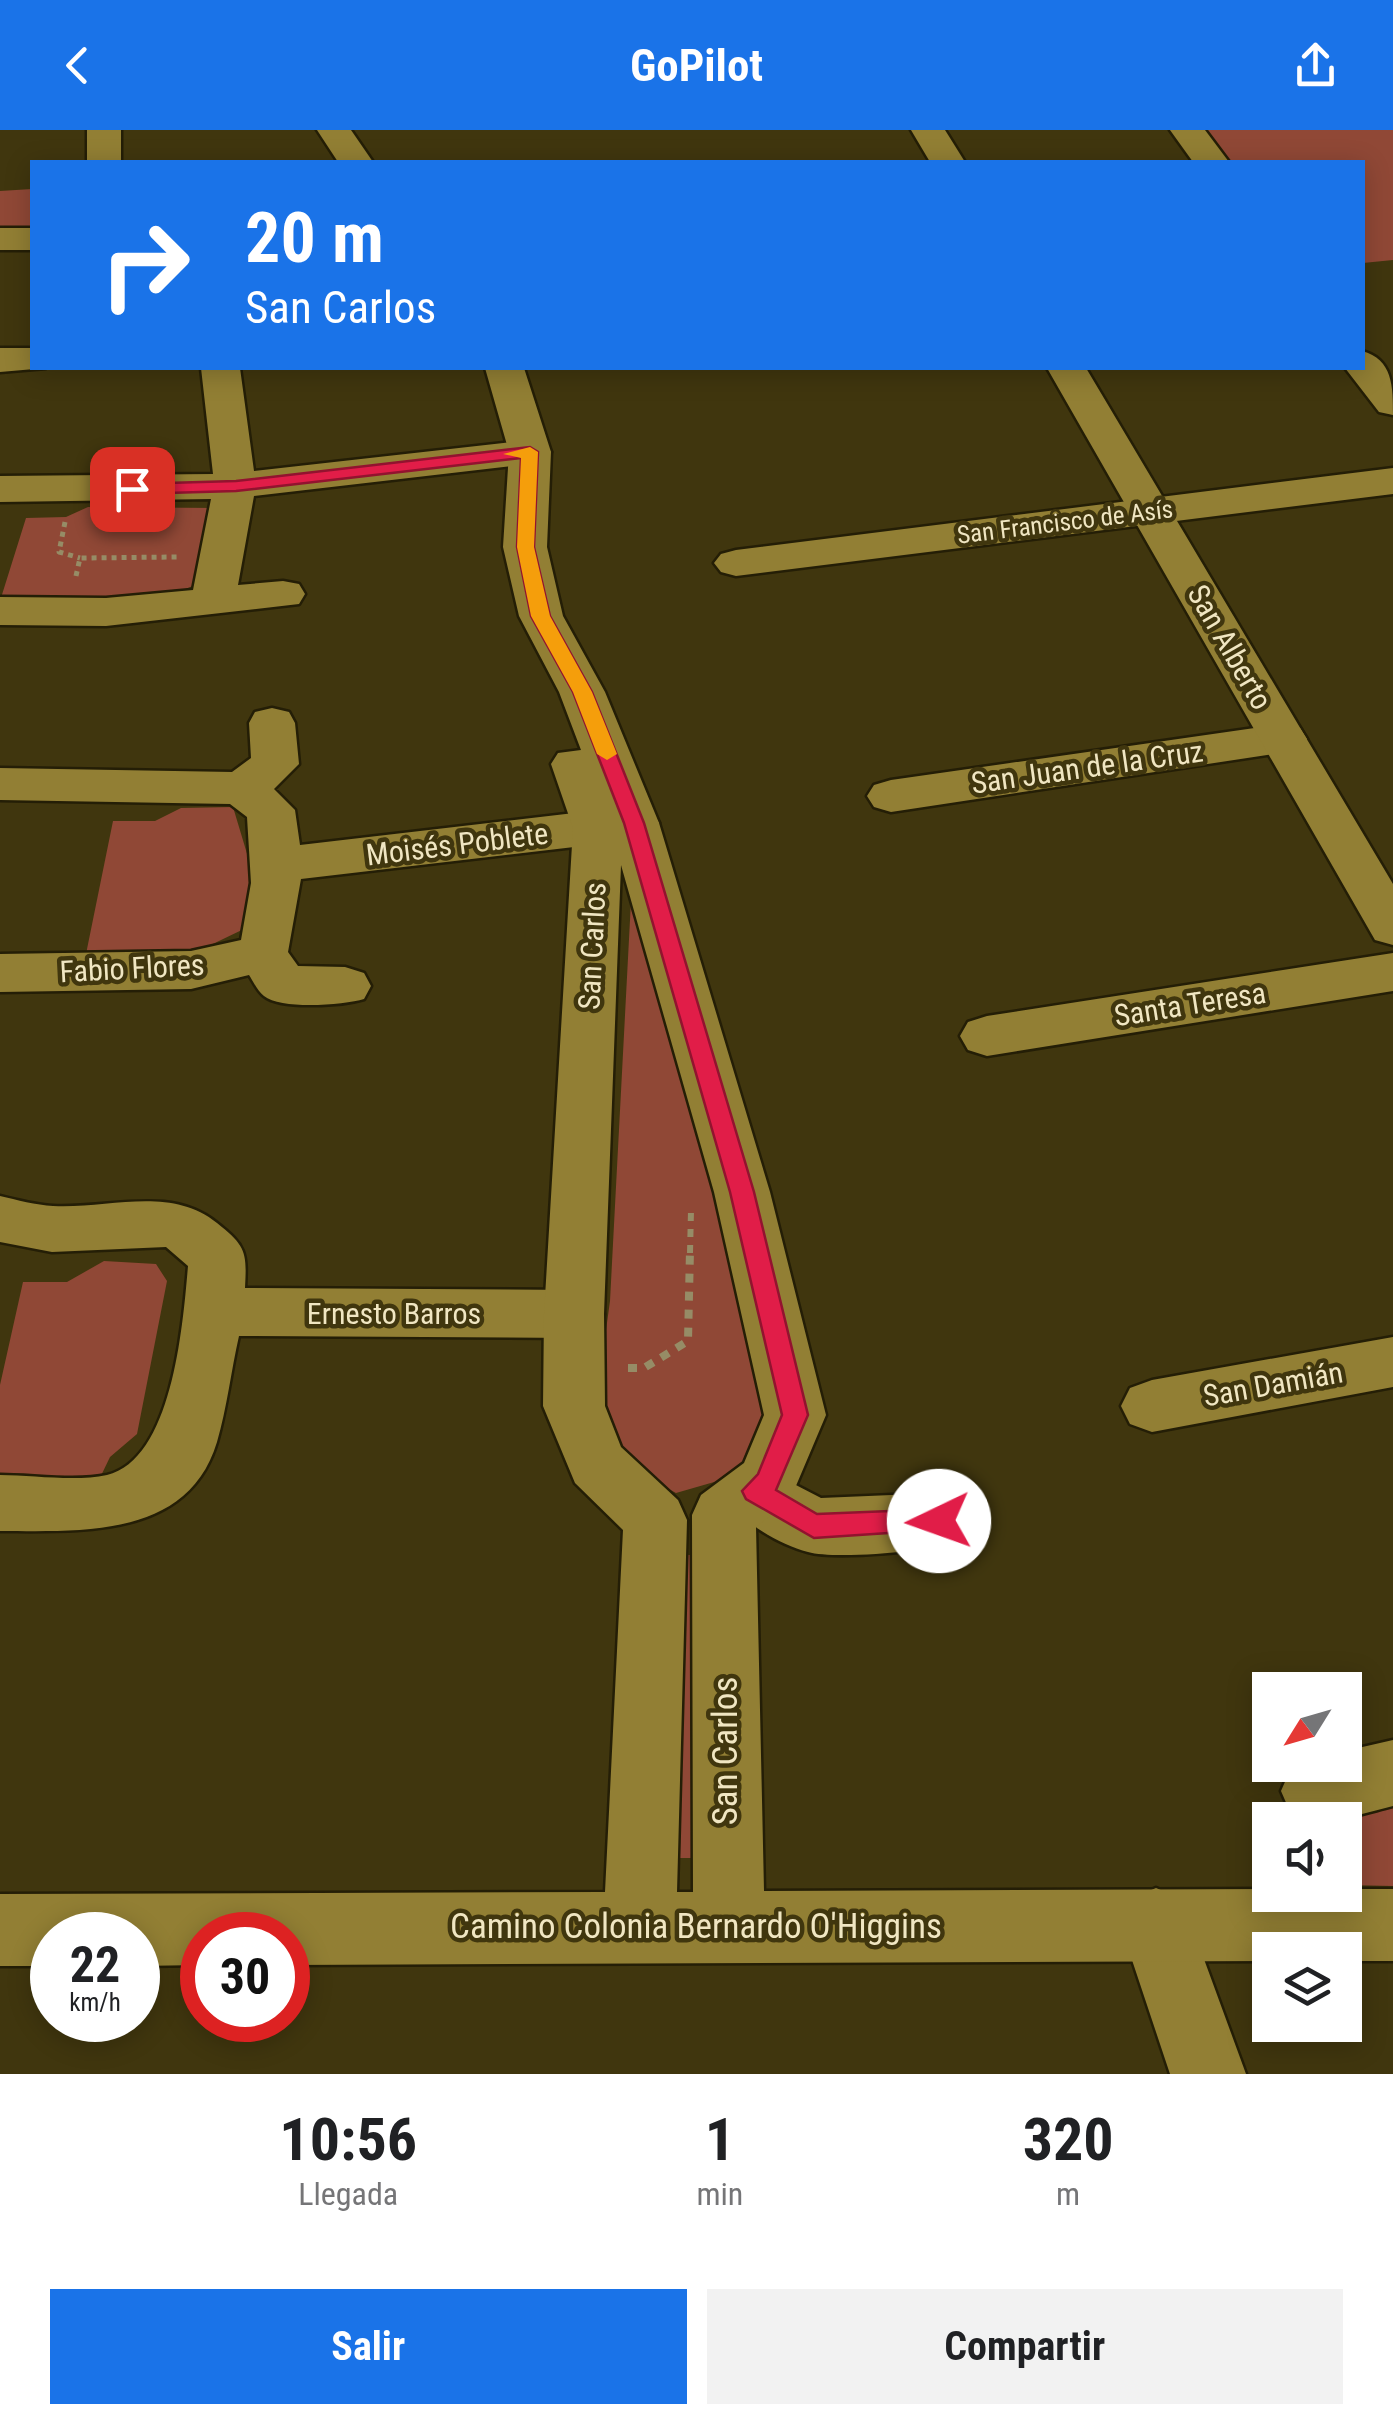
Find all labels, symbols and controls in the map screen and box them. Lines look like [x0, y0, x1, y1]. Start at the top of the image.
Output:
icon: back [50, 38, 105, 93]
icon: share [1288, 38, 1343, 93]
text: GoPilot [630, 39, 763, 92]
text: 20 m [245, 197, 384, 279]
icon: right [80, 200, 210, 330]
text: San Carlos [245, 281, 436, 334]
pin [90, 447, 175, 532]
icon: arrive [105, 462, 160, 517]
street label: San Francisco de Asís [955, 494, 1175, 550]
street label: San Alberto [1180, 579, 1280, 715]
street label: San Juan de la Cruz [969, 733, 1205, 801]
street label: Moisés Poblete [364, 815, 550, 873]
street label: San Carlos [571, 881, 613, 1011]
street label: Fabio Flores [59, 947, 205, 989]
street label: Santa Teresa [1112, 975, 1268, 1033]
street label: Ernesto Barros [307, 1296, 481, 1331]
street label: San Damián [1200, 1355, 1346, 1413]
position arrow [887, 1469, 991, 1573]
north arrow [1252, 1672, 1362, 1782]
map controls [1252, 1672, 1362, 2042]
street label: San Carlos [705, 1677, 746, 1825]
button: sound [1252, 1802, 1362, 1912]
street label: Camino Colonia Bernardo O'Higgins [450, 1906, 942, 1947]
speed limit sign: 30 [180, 1912, 310, 2042]
button: layers [1252, 1932, 1362, 2042]
text: 22 [70, 1936, 120, 1994]
text: km/h [69, 1988, 121, 2017]
text: 10:56 [279, 2104, 417, 2175]
text: 1 [705, 2104, 735, 2175]
text: 320 [1023, 2104, 1114, 2175]
text: Llegada [298, 2175, 398, 2213]
text: min [696, 2175, 743, 2213]
text: m [1056, 2175, 1080, 2213]
button: Salir [50, 2289, 687, 2404]
button: Compartir [707, 2289, 1343, 2404]

